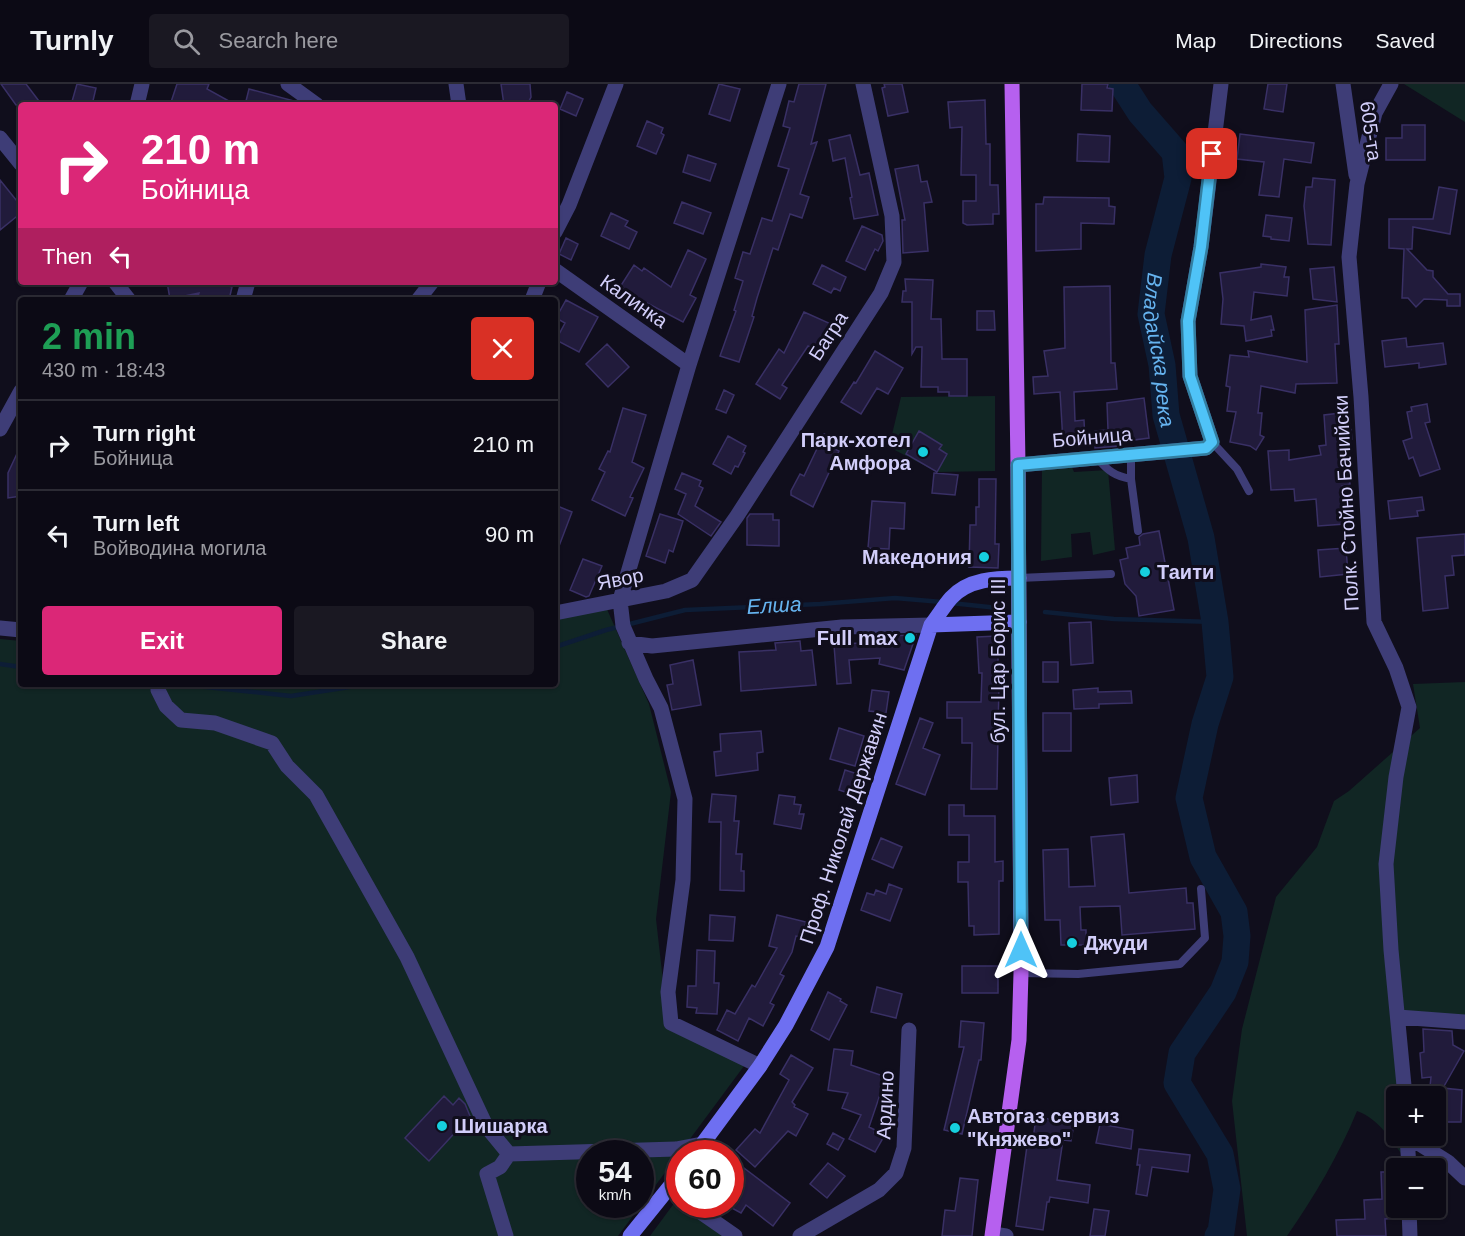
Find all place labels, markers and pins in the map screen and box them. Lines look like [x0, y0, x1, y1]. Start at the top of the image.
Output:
pin [1186, 128, 1237, 179]
place label: Парк-хотел Амфора [801, 429, 912, 474]
marker: Парк-хотел Амфора [916, 445, 930, 459]
place label: Македония [862, 546, 972, 568]
marker: Македония [977, 550, 991, 564]
place label: Таити [1157, 561, 1214, 583]
marker: Таити [1138, 565, 1152, 579]
place label: Full max [817, 627, 898, 649]
marker: Full max [903, 631, 917, 645]
place label: Джуди [1084, 932, 1148, 954]
marker: Джуди [1065, 936, 1079, 950]
place label: Автогаз сервиз "Княжево" [967, 1105, 1119, 1150]
place label: Шишарка [454, 1115, 548, 1137]
marker: Шишарка [435, 1119, 449, 1133]
marker: Автогаз сервиз "Княжево" [948, 1121, 962, 1135]

